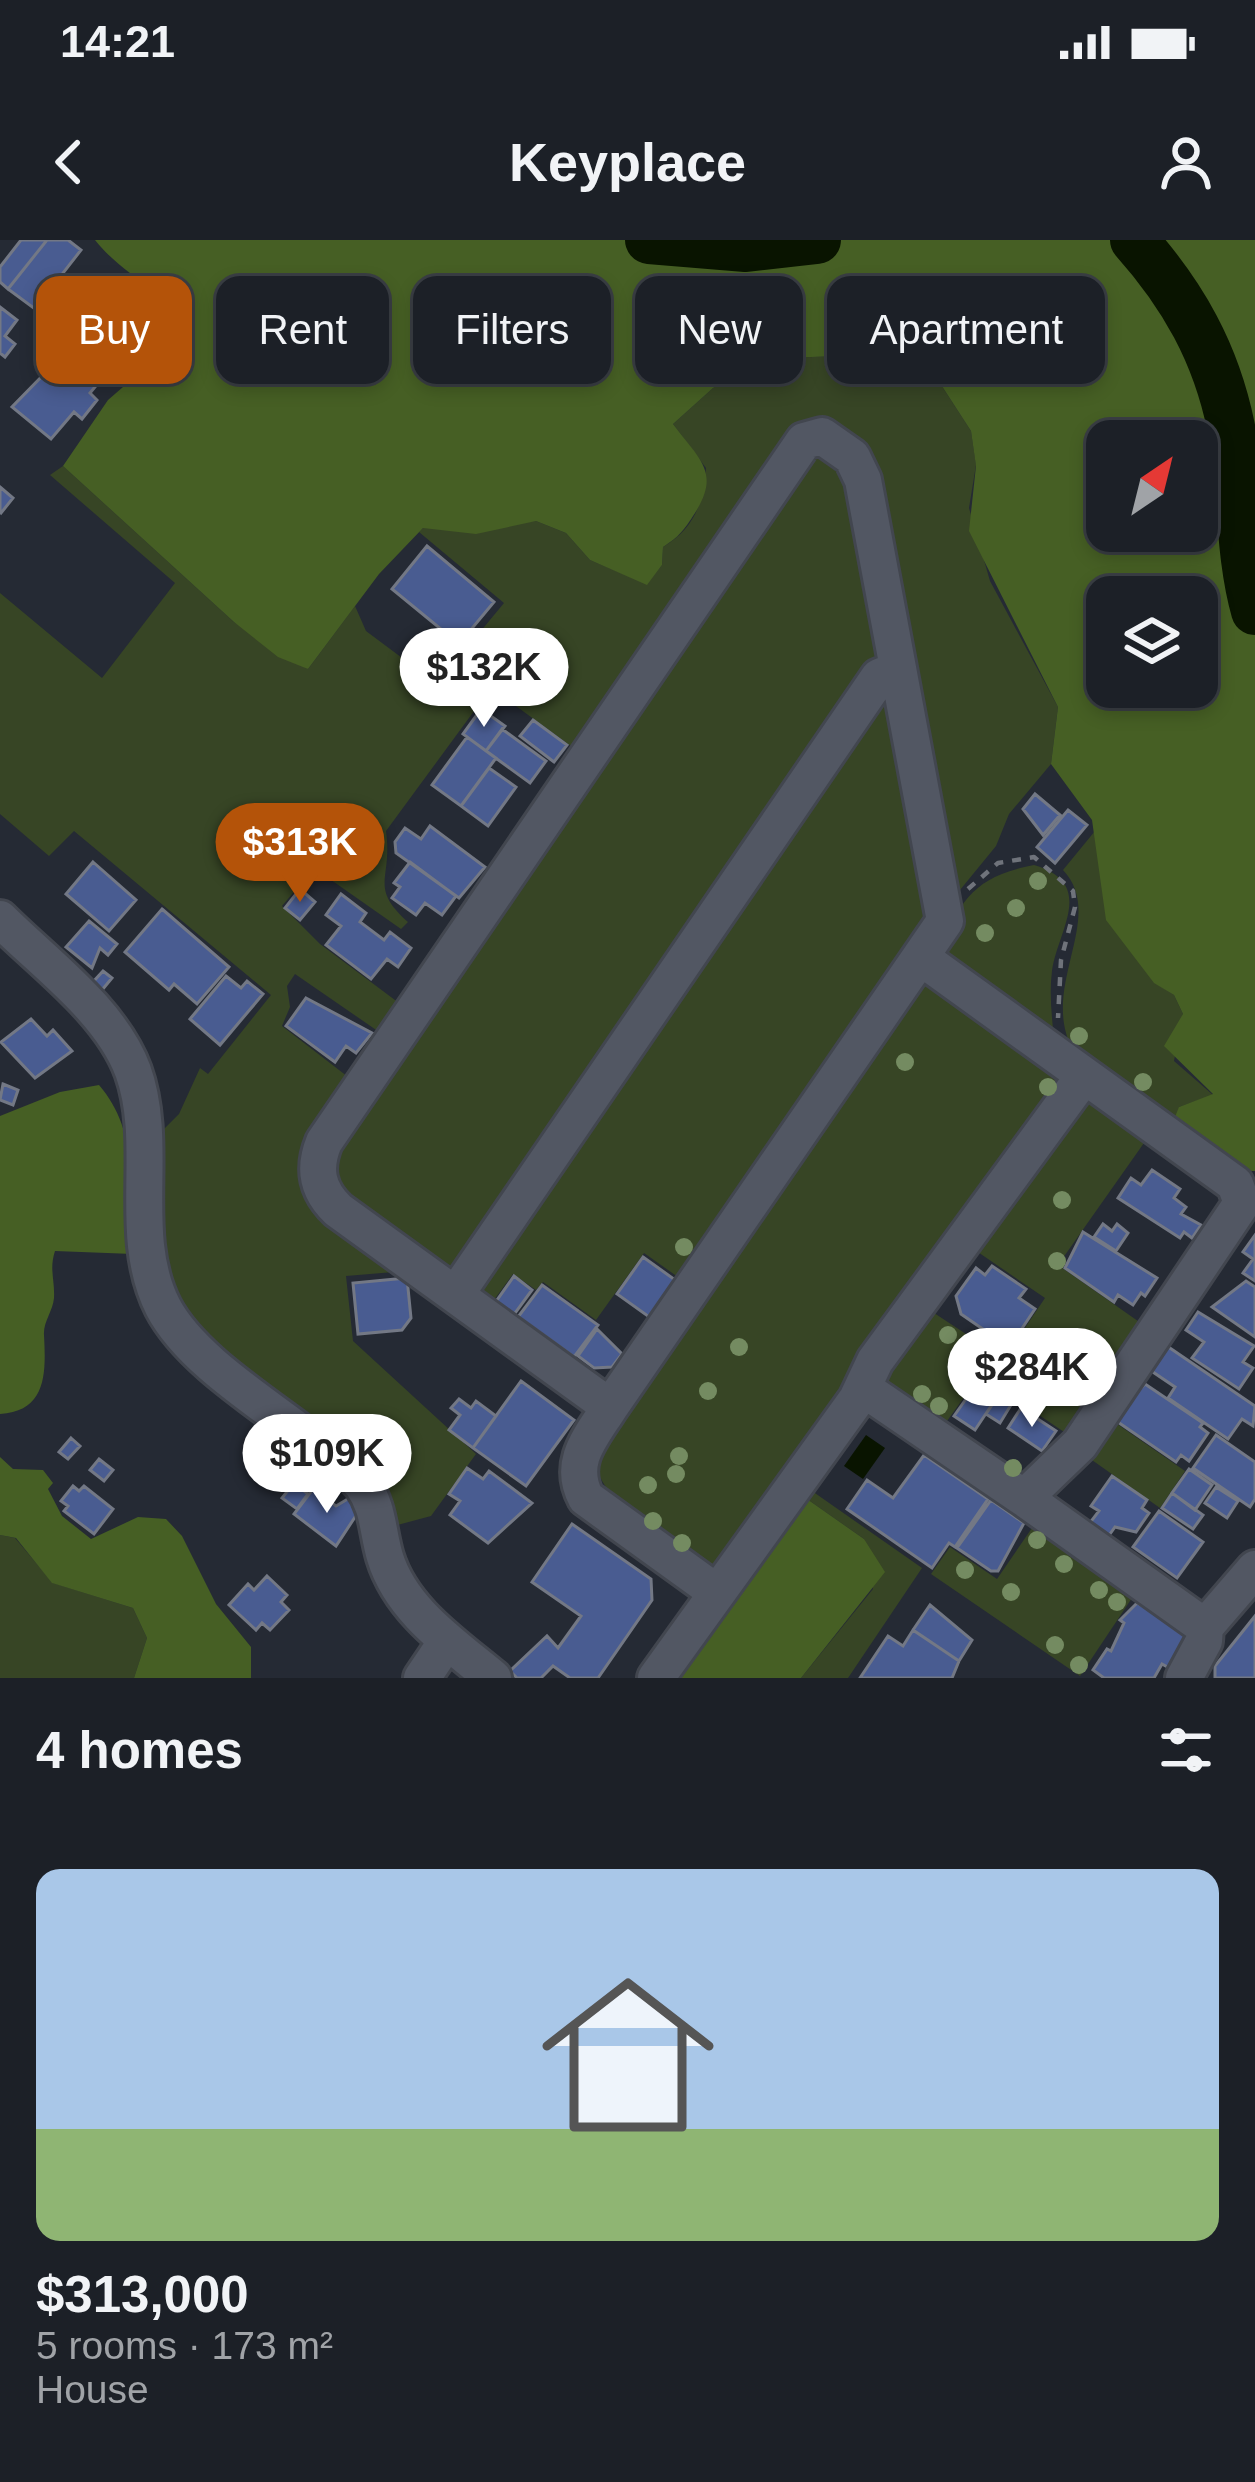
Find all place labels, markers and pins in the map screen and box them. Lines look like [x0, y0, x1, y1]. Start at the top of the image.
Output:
pin: $132K [400, 628, 568, 730]
pin: $313K [216, 803, 384, 905]
pin: $284K [948, 1328, 1116, 1430]
pin: $109K [243, 1414, 411, 1516]

